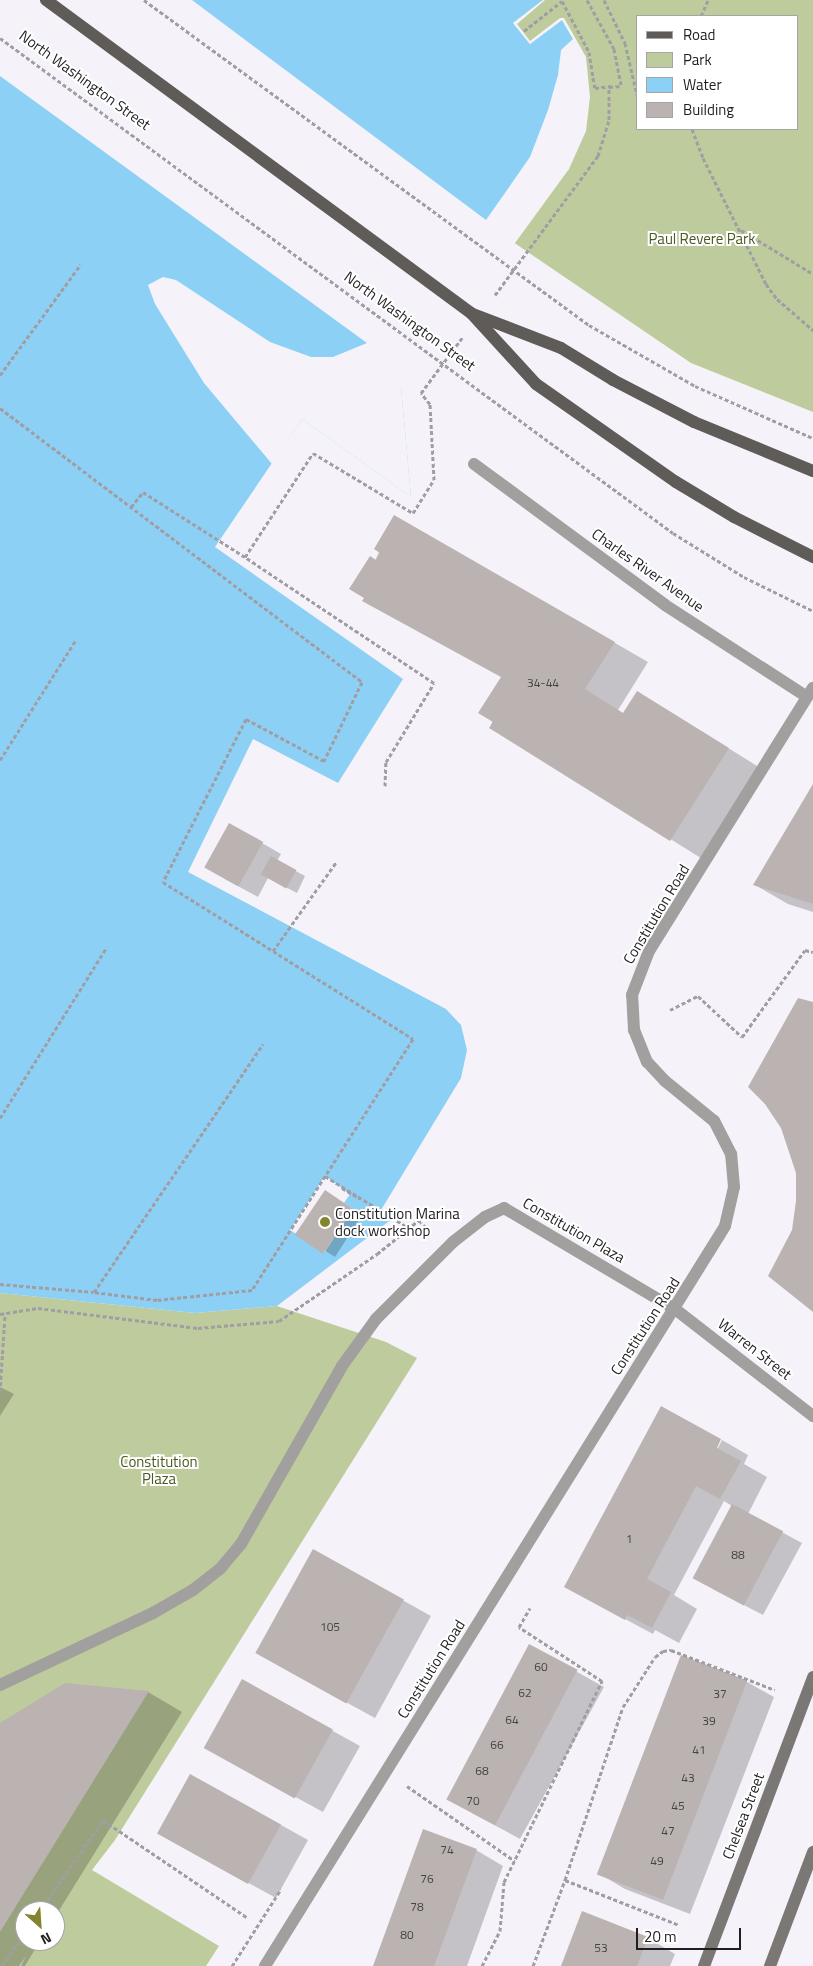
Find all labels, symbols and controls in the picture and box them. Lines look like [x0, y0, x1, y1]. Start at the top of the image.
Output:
legend [636, 15, 798, 130]
text: Road [683, 23, 715, 46]
street label: North Washington Street [16, 26, 154, 134]
text: Park [683, 48, 712, 71]
text: Water [683, 73, 722, 96]
text: Building [683, 98, 734, 121]
park label: Paul Revere Park [649, 230, 755, 248]
street label: North Washington Street [341, 267, 479, 375]
street label: Charles River Avenue [588, 525, 708, 615]
house number: 34-44 [527, 676, 559, 690]
street label: Constitution Road [619, 861, 693, 967]
street label: Constitution Plaza [520, 1194, 628, 1266]
place label: Constitution Marina dock workshop [335, 1204, 460, 1239]
marker: Constitution Marina dock workshop [319, 1216, 331, 1228]
street label: Constitution Road [607, 1274, 683, 1378]
street label: Warren Street [715, 1315, 795, 1383]
park label: Constitution Plaza [120, 1452, 198, 1487]
house number: 1 [626, 1532, 632, 1546]
house number: 88 [731, 1548, 745, 1562]
street label: Constitution Road [393, 1616, 469, 1722]
house number: 105 [320, 1620, 340, 1634]
house number: 60 [534, 1660, 548, 1674]
house number: 62 [518, 1686, 532, 1700]
house number: 37 [713, 1687, 727, 1701]
house number: 64 [505, 1713, 519, 1727]
house number: 39 [702, 1714, 716, 1728]
house number: 66 [490, 1738, 504, 1752]
house number: 41 [692, 1743, 706, 1757]
house number: 68 [475, 1764, 489, 1778]
street label: Chelsea Street [718, 1770, 768, 1862]
house number: 43 [681, 1771, 695, 1785]
house number: 70 [466, 1794, 480, 1808]
house number: 45 [671, 1799, 685, 1813]
house number: 47 [661, 1824, 675, 1838]
house number: 74 [440, 1843, 454, 1857]
house number: 49 [650, 1854, 664, 1868]
house number: 76 [420, 1872, 434, 1886]
house number: 78 [410, 1900, 424, 1914]
north arrow [15, 1901, 65, 1951]
scale bar [638, 1918, 743, 1950]
text: 20 m [644, 1925, 677, 1948]
text: N [37, 1927, 55, 1951]
house number: 80 [400, 1928, 414, 1942]
house number: 53 [594, 1941, 608, 1955]

